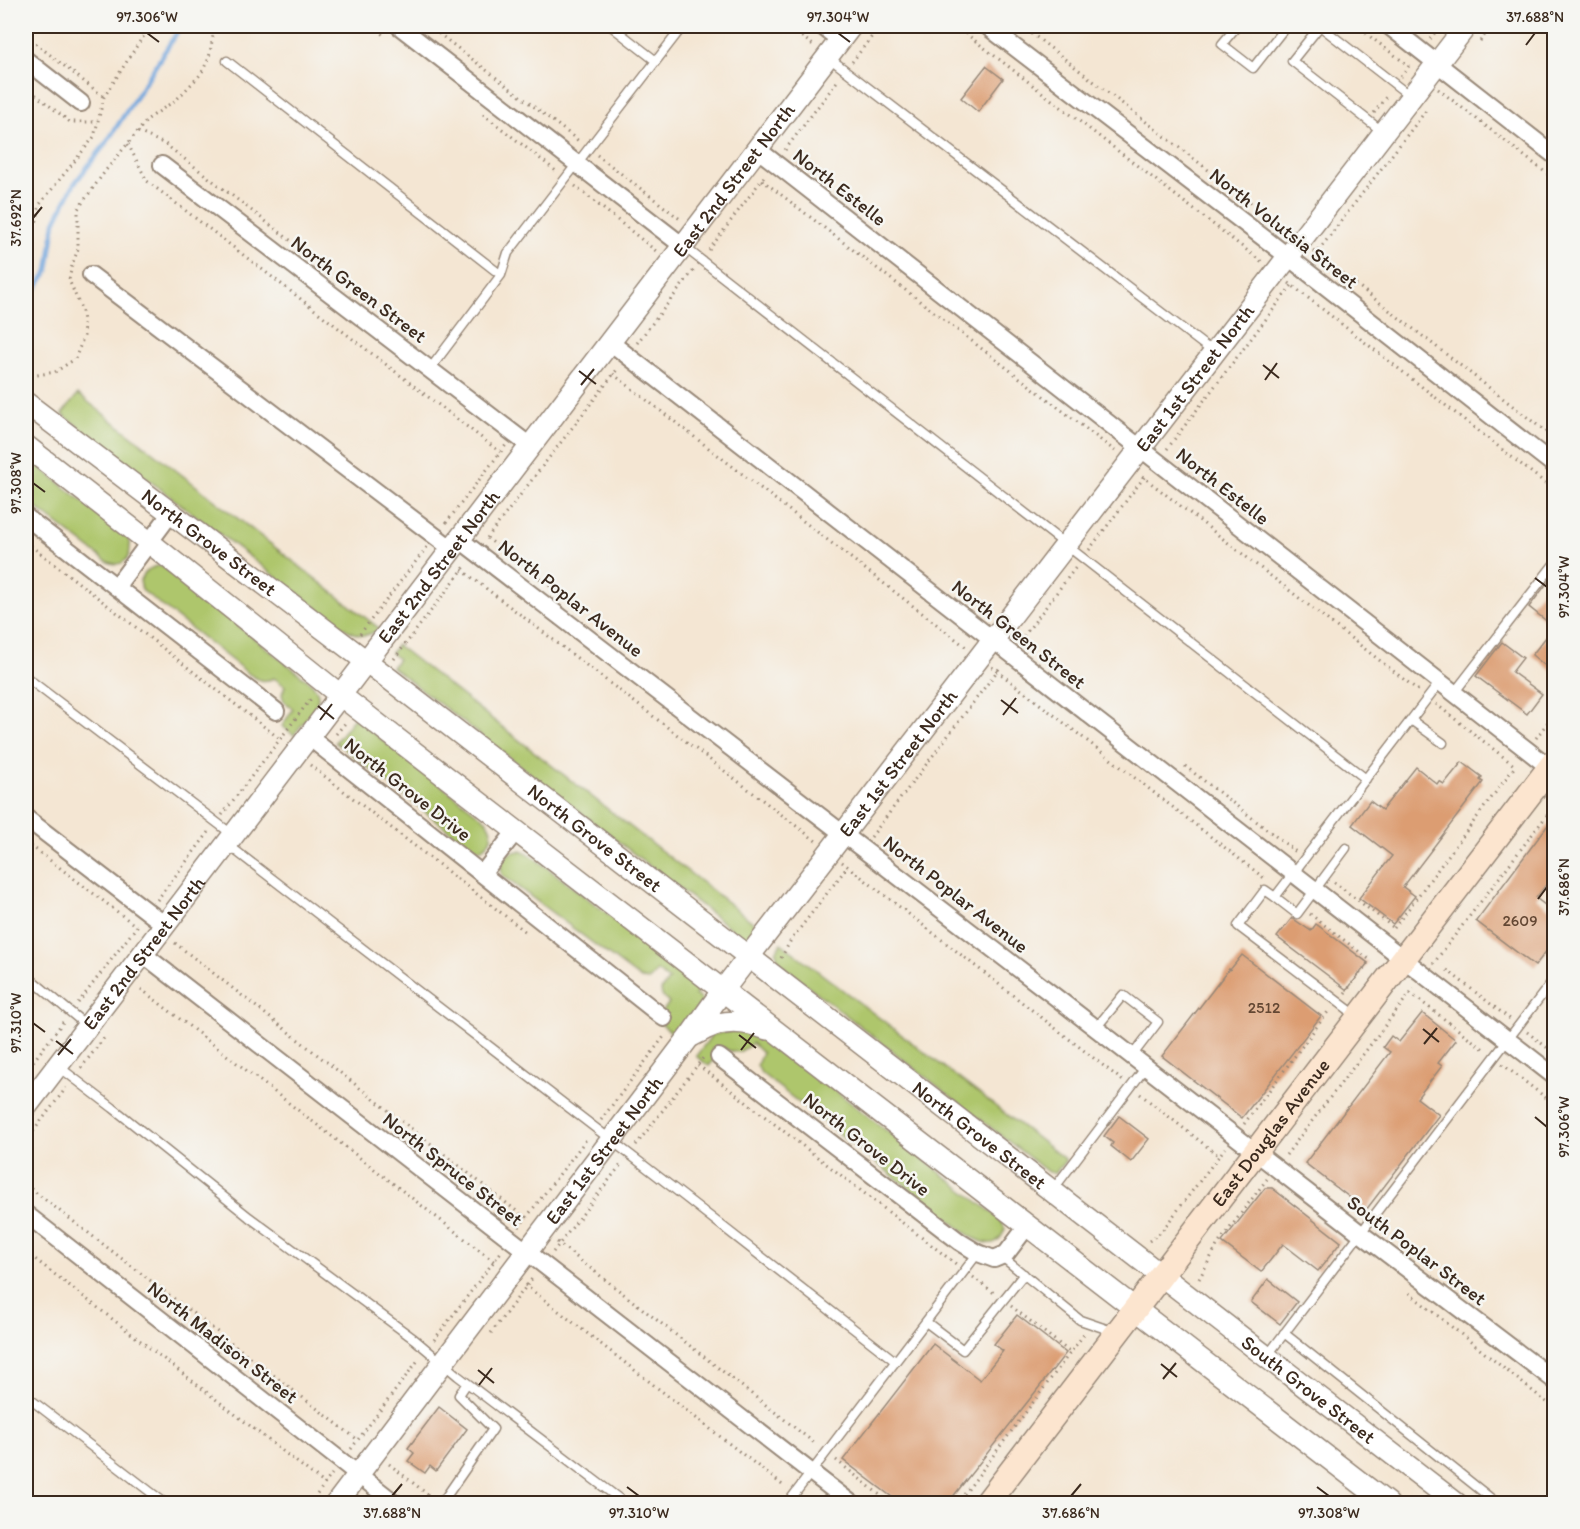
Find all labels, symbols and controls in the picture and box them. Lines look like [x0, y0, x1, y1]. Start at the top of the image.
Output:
text: 97.306°W [116, 8, 178, 26]
text: 97.304°W [807, 8, 870, 26]
text: 37.688°N [1506, 8, 1564, 26]
street label: East 2nd Street North [667, 98, 800, 262]
street label: North Estelle [788, 143, 892, 231]
street label: North Volutsia Street [1205, 163, 1363, 293]
text: 37.692°N [7, 189, 25, 247]
street label: North Green Street [286, 230, 432, 348]
street label: East 1st Street North [1130, 299, 1259, 457]
street label: North Estelle [1171, 442, 1275, 530]
text: 97.308°W [7, 452, 25, 514]
street label: North Grove Street [137, 483, 282, 601]
street label: East 2nd Street North [372, 485, 505, 648]
street label: North Poplar Avenue [494, 534, 648, 662]
text: 97.304°W [1555, 555, 1573, 618]
street label: North Green Street [947, 574, 1091, 694]
street label: East 1st Street North [834, 684, 963, 842]
street label: North Grove Drive [340, 732, 476, 846]
street label: North Grove Street [523, 778, 667, 897]
street label: North Poplar Avenue [879, 830, 1033, 958]
text: 37.686°N [1555, 858, 1573, 916]
street label: East 2nd Street North [77, 871, 210, 1034]
house number: 2609 [1502, 911, 1538, 930]
text: 97.310°W [7, 993, 25, 1053]
house number: 2512 [1248, 998, 1281, 1017]
street label: East Douglas Avenue [1206, 1054, 1335, 1211]
street label: East 1st Street North [540, 1071, 668, 1229]
street label: North Grove Street [908, 1076, 1052, 1195]
street label: North Grove Drive [799, 1087, 935, 1201]
text: 97.306°W [1555, 1096, 1573, 1158]
street label: North Spruce Street [378, 1107, 528, 1231]
street label: South Poplar Street [1343, 1190, 1492, 1311]
street label: North Madison Street [143, 1276, 303, 1408]
street label: South Grove Street [1237, 1330, 1381, 1449]
text: 37.688°N [363, 1504, 421, 1522]
text: 97.310°W [609, 1504, 669, 1522]
text: 37.686°N [1042, 1504, 1100, 1522]
text: 97.308°W [1298, 1504, 1360, 1522]

